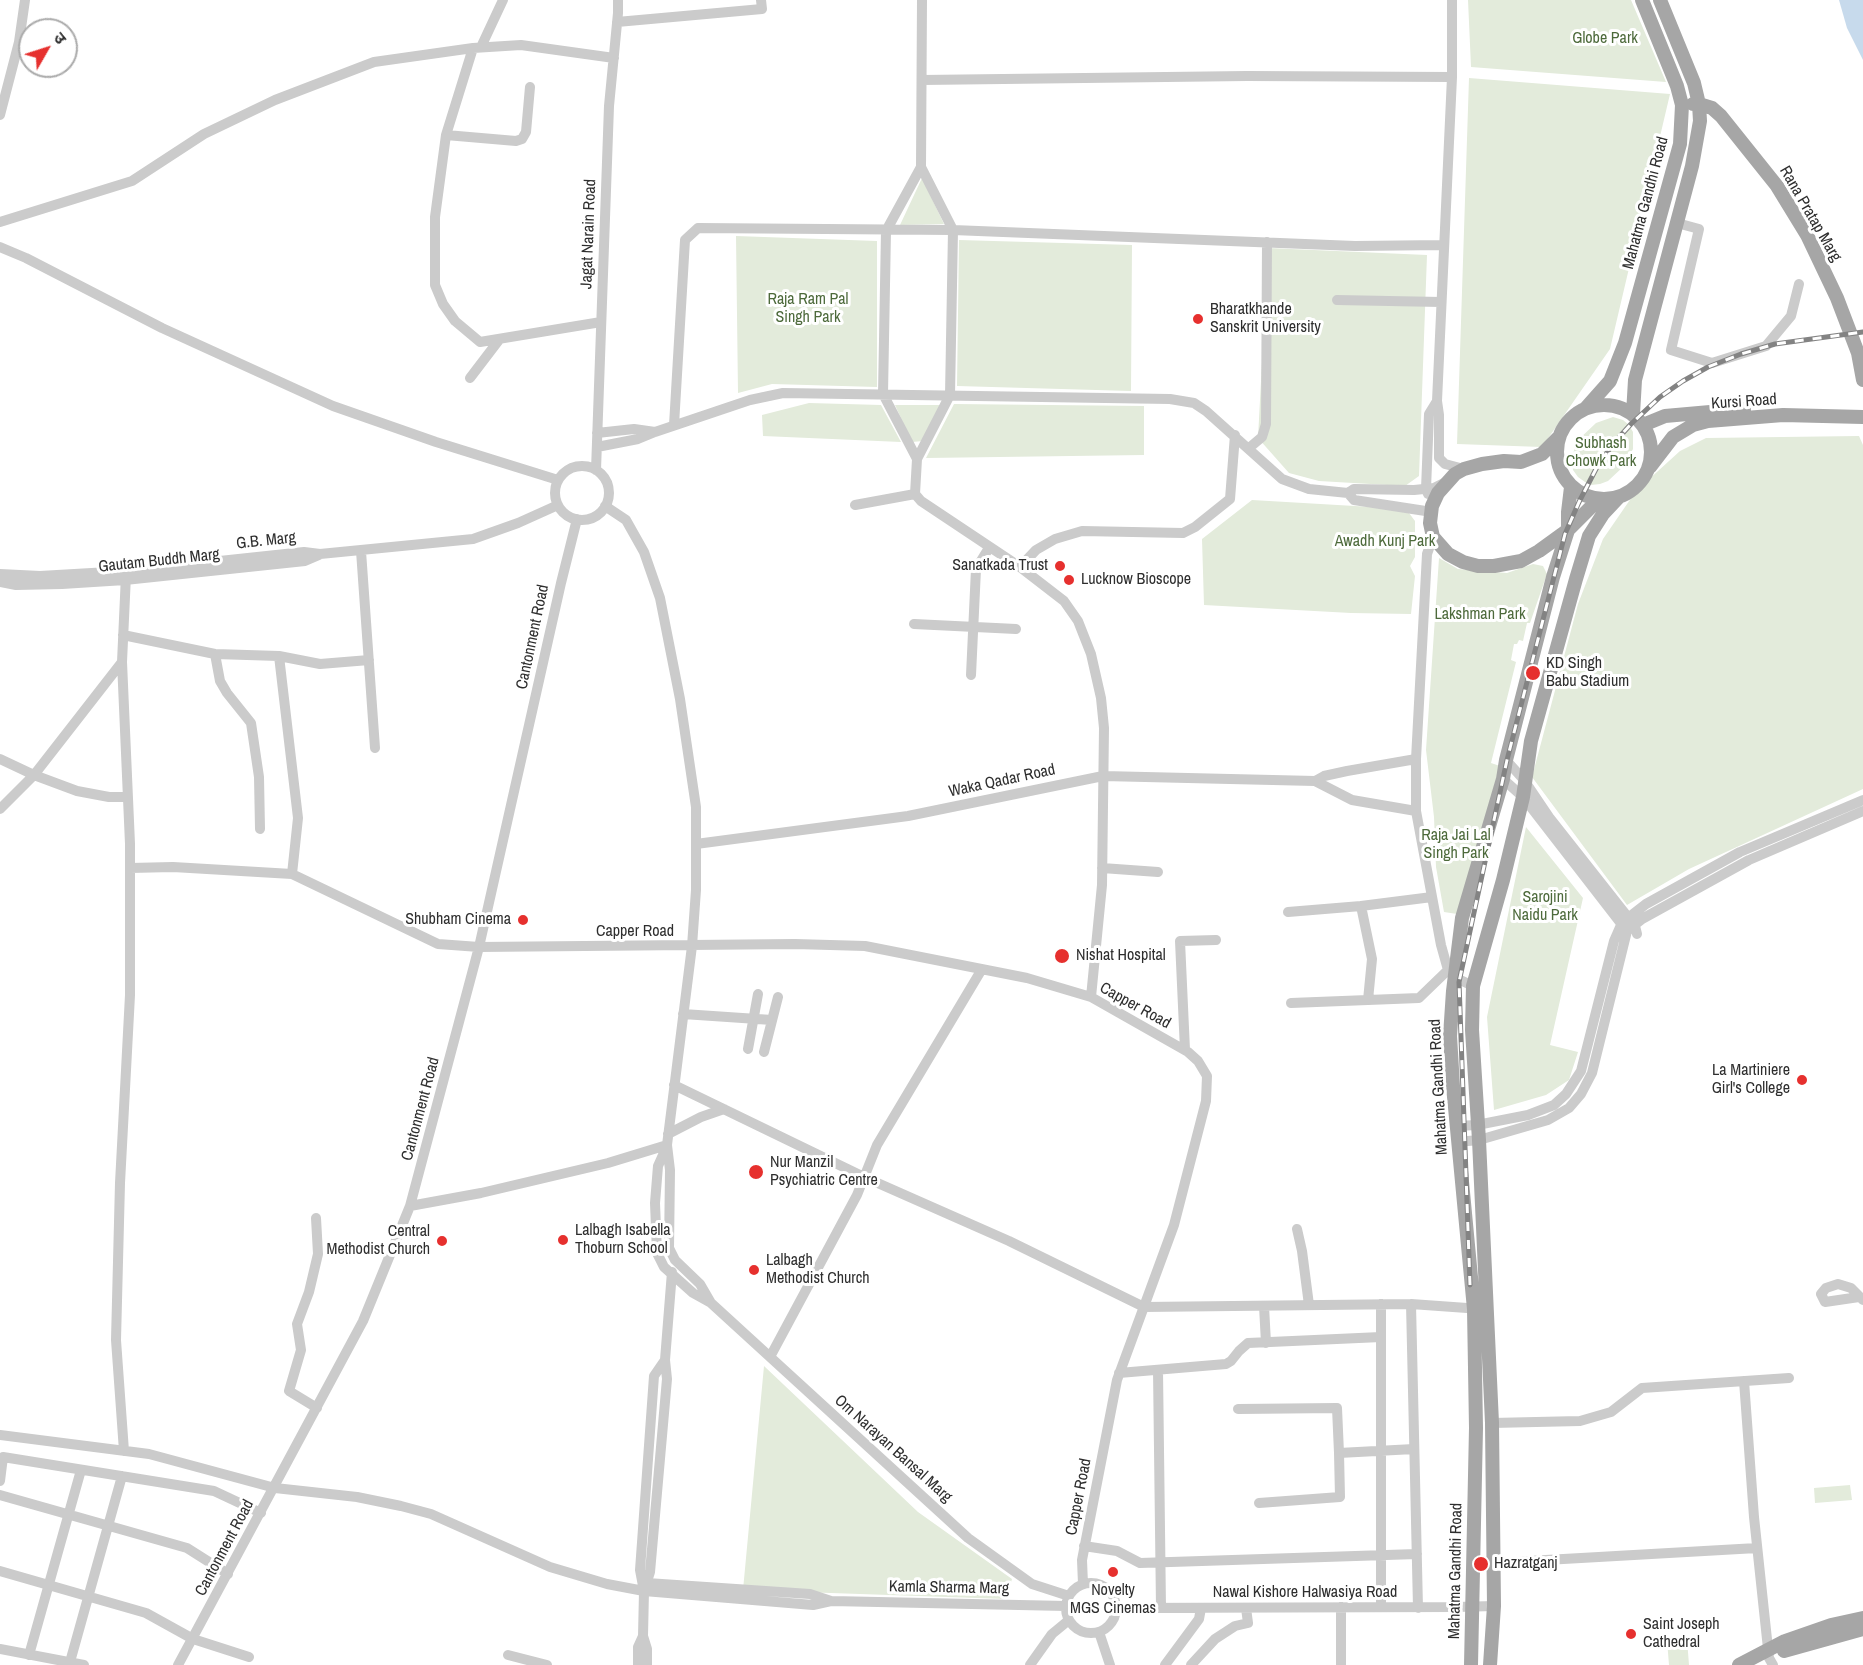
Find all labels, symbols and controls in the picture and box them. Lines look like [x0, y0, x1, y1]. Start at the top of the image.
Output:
north arrow [18, 18, 78, 78]
text: उ [49, 27, 72, 48]
park label: Globe Park [1572, 29, 1638, 49]
street label: Mahatma Gandhi Road [1619, 135, 1673, 271]
street label: Rana Pratap Marg [1775, 163, 1845, 265]
street label: Jagat Narain Road [577, 179, 601, 289]
park label: Raja Ram Pal Singh Park [768, 290, 848, 328]
place label: Bharatkhande Sanskrit University [1210, 300, 1321, 338]
marker: Bharatkhande Sanskrit University [1191, 312, 1205, 326]
street label: Kursi Road [1711, 390, 1777, 414]
park label: Subhash Chowk Park [1566, 434, 1636, 472]
street label: G.B. Marg [235, 528, 297, 554]
park label: Awadh Kunj Park [1335, 532, 1435, 552]
street label: Gautam Buddh Marg [97, 545, 221, 577]
place label: Sanatkada Trust [952, 556, 1048, 576]
marker: Sanatkada Trust [1053, 559, 1067, 573]
place label: Lucknow Bioscope [1081, 570, 1191, 590]
marker: Lucknow Bioscope [1062, 573, 1076, 587]
street label: Cantonment Road [513, 583, 553, 691]
park label: Lakshman Park [1434, 605, 1526, 625]
place label: KD Singh Babu Stadium [1546, 654, 1629, 692]
marker: KD Singh Babu Stadium [1524, 664, 1542, 682]
street label: Waka Qadar Road [947, 760, 1057, 802]
park label: Raja Jai Lal Singh Park [1421, 826, 1491, 864]
park label: Sarojini Naidu Park [1512, 888, 1578, 926]
place label: Shubham Cinema [405, 910, 511, 930]
marker: Shubham Cinema [516, 913, 530, 927]
street label: Capper Road [596, 922, 674, 942]
place label: Nishat Hospital [1076, 946, 1166, 966]
marker: Nishat Hospital [1053, 947, 1071, 965]
street label: Capper Road [1096, 979, 1174, 1033]
street label: Mahatma Gandhi Road [1426, 1018, 1452, 1156]
street label: Cantonment Road [398, 1055, 444, 1163]
place label: La Martiniere Girl's College [1712, 1061, 1790, 1099]
marker: La Martiniere Girl's College [1795, 1073, 1809, 1087]
place label: Nur Manzil Psychiatric Centre [770, 1153, 878, 1191]
marker: Nur Manzil Psychiatric Centre [747, 1163, 765, 1181]
place label: Lalbagh Isabella Thoburn School [575, 1221, 671, 1259]
place label: Central Methodist Church [326, 1222, 430, 1260]
marker: Lalbagh Isabella Thoburn School [556, 1233, 570, 1247]
marker: Central Methodist Church [435, 1234, 449, 1248]
place label: Lalbagh Methodist Church [766, 1251, 870, 1289]
marker: Lalbagh Methodist Church [747, 1263, 761, 1277]
street label: Om Narayan Bansal Marg [830, 1391, 956, 1507]
street label: Capper Road [1062, 1457, 1096, 1537]
street label: Cantonment Road [192, 1496, 258, 1600]
street label: Mahatma Gandhi Road [1445, 1503, 1467, 1639]
place label: Hazratganj [1494, 1554, 1557, 1574]
marker: Hazratganj [1472, 1555, 1490, 1573]
marker: Novelty MGS Cinemas [1106, 1565, 1120, 1579]
street label: Kamla Sharma Marg [889, 1577, 1009, 1599]
place label: Novelty MGS Cinemas [1070, 1581, 1156, 1619]
street label: Nawal Kishore Halwasiya Road [1213, 1583, 1397, 1603]
place label: Saint Joseph Cathedral [1643, 1615, 1720, 1653]
marker: Saint Joseph Cathedral [1624, 1627, 1638, 1641]

